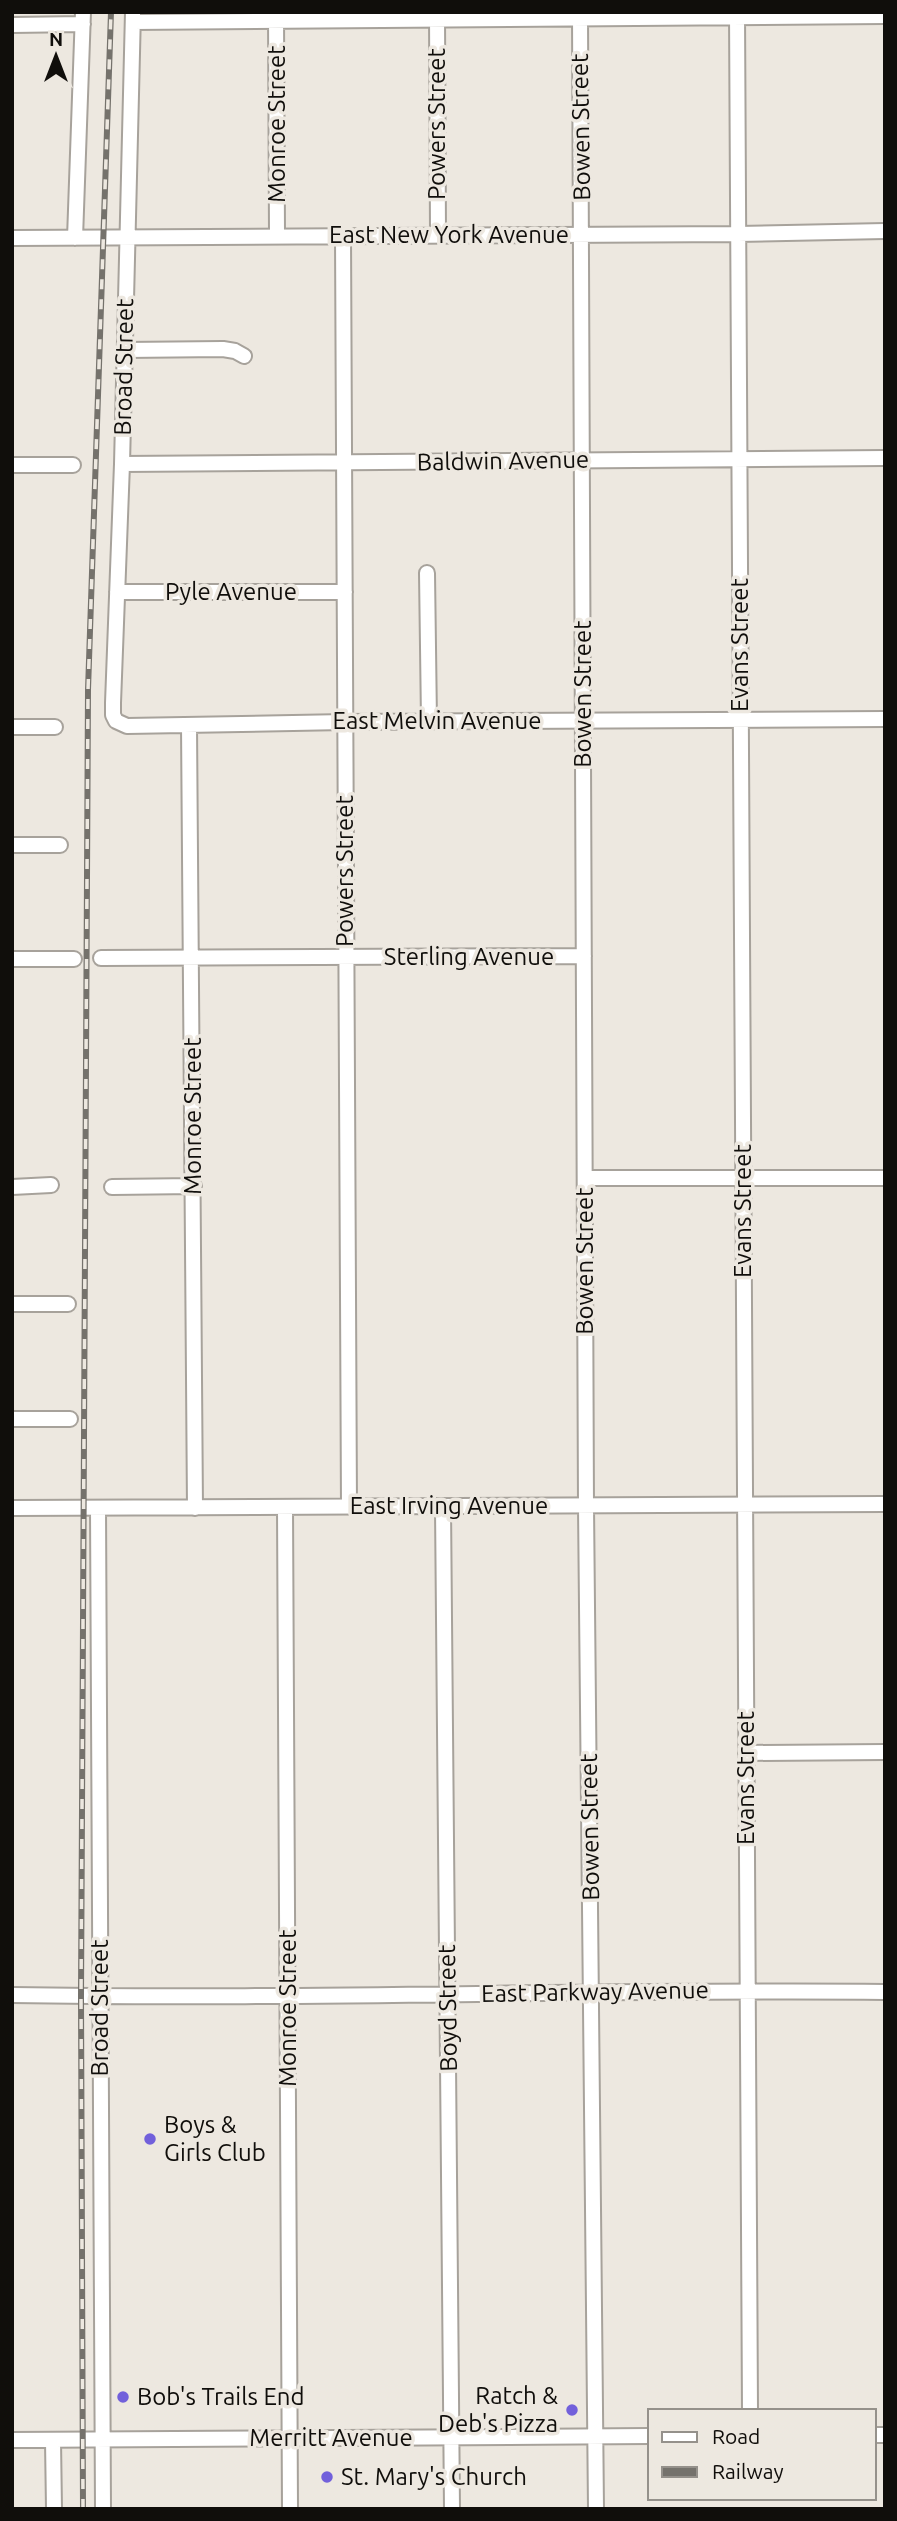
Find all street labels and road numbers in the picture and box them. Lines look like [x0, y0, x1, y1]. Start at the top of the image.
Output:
street label: Monroe Street [263, 45, 290, 203]
street label: Powers Street [423, 47, 450, 200]
street label: Bowen Street [566, 53, 595, 201]
street label: East New York Avenue [329, 221, 569, 248]
street label: Broad Street [109, 298, 138, 436]
street label: Baldwin Avenue [417, 445, 589, 476]
street label: Pyle Avenue [165, 578, 297, 605]
street label: Evans Street [726, 578, 753, 712]
street label: Bowen Street [569, 620, 596, 768]
street label: East Melvin Avenue [332, 707, 542, 734]
street label: Powers Street [331, 794, 358, 947]
street label: Sterling Avenue [384, 943, 554, 970]
street label: Monroe Street [179, 1037, 206, 1195]
street label: Evans Street [729, 1144, 756, 1278]
street label: Bowen Street [571, 1187, 598, 1335]
street label: East Irving Avenue [350, 1492, 548, 1519]
street label: Evans Street [732, 1711, 759, 1845]
street label: Bowen Street [575, 1753, 604, 1901]
street label: Monroe Street [274, 1929, 301, 2087]
street label: Broad Street [86, 1939, 113, 2077]
street label: Boyd Street [433, 1944, 462, 2072]
street label: East Parkway Avenue [481, 1976, 709, 2007]
street label: Merritt Avenue [249, 2424, 413, 2451]

